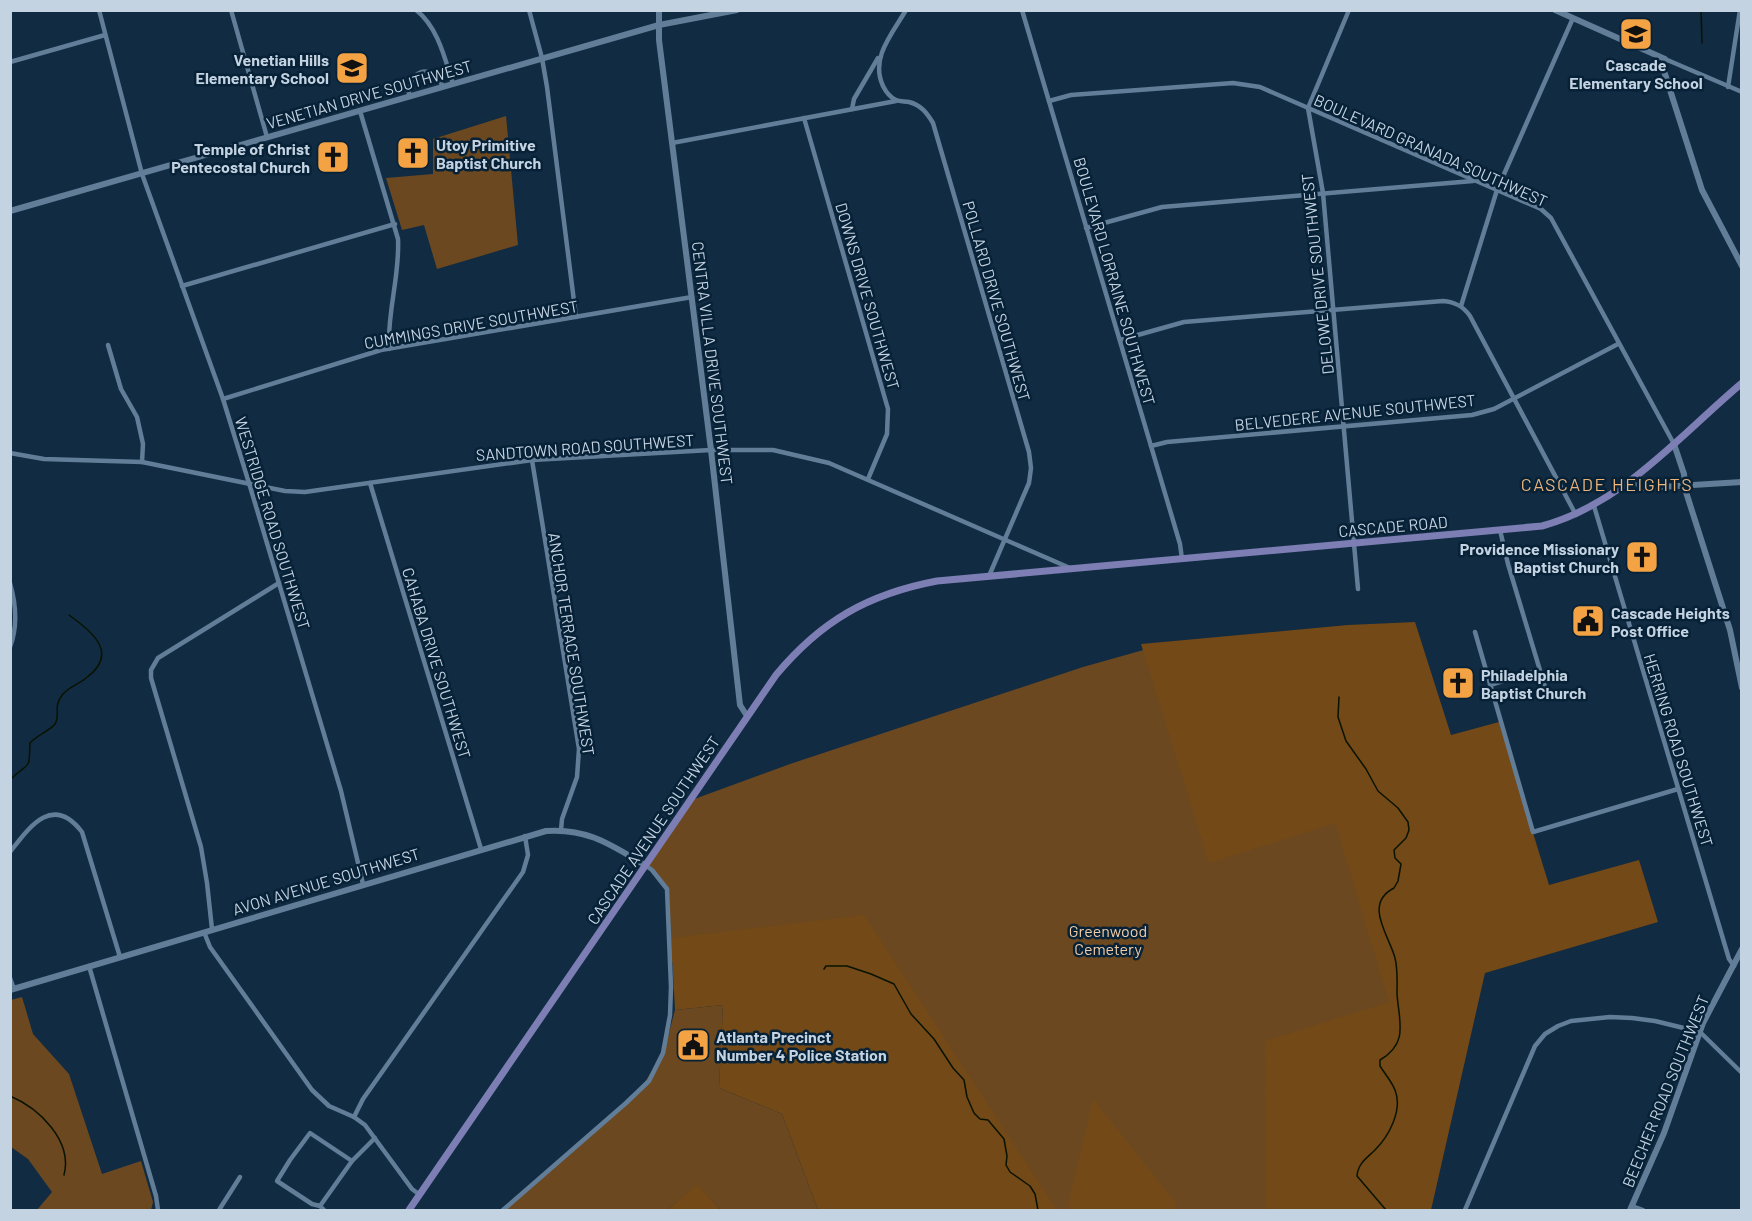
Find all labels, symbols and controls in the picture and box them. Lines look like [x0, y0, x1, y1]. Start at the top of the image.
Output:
school or university icon: Cascade Elementary School [1618, 16, 1654, 52]
place label: Venetian Hills Elementary School [196, 50, 329, 87]
school or university icon: Venetian Hills Elementary School [334, 50, 370, 86]
place label: Cascade Elementary School [1569, 55, 1703, 92]
street label: VENETIAN DRIVE SOUTHWEST [264, 56, 474, 132]
street label: BOULEVARD GRANADA SOUTHWEST [1311, 90, 1551, 210]
church icon: Utoy Primitive Baptist Church [395, 135, 431, 171]
place label: Utoy Primitive Baptist Church [436, 135, 541, 172]
place label: Temple of Christ Pentecostal Church [171, 139, 310, 176]
church icon: Temple of Christ Pentecostal Church [315, 139, 351, 175]
street label: BOULEVARD LORRAINE SOUTHWEST [1070, 155, 1160, 407]
street label: DELOWE DRIVE SOUTHWEST [1297, 173, 1337, 375]
street label: POLLARD DRIVE SOUTHWEST [959, 199, 1035, 403]
street label: DOWNS DRIVE SOUTHWEST [832, 200, 904, 392]
street label: CENTRA VILLA DRIVE SOUTHWEST [689, 240, 737, 486]
street label: CUMMINGS DRIVE SOUTHWEST [362, 296, 580, 352]
street label: BELVEDERE AVENUE SOUTHWEST [1234, 390, 1476, 434]
street label: WESTRIDGE ROAD SOUTHWEST [232, 414, 314, 632]
street label: SANDTOWN ROAD SOUTHWEST [475, 430, 695, 464]
district label: CASCADE HEIGHTS [1521, 473, 1693, 495]
street label: CASCADE ROAD [1338, 512, 1448, 540]
street label: ANCHOR TERRACE SOUTHWEST [545, 531, 599, 757]
place label: Providence Missionary Baptist Church [1460, 539, 1619, 576]
church icon: Providence Missionary Baptist Church [1624, 539, 1660, 575]
street label: CAHABA DRIVE SOUTHWEST [399, 565, 475, 761]
public building icon: Cascade Heights Post Office [1570, 603, 1606, 639]
place label: Cascade Heights Post Office [1611, 603, 1730, 640]
street label: HERRING ROAD SOUTHWEST [1641, 651, 1717, 849]
church icon: Philadelphia Baptist Church [1440, 665, 1476, 701]
place label: Philadelphia Baptist Church [1481, 665, 1586, 702]
street label: CASCADE AVENUE SOUTHWEST [583, 732, 723, 928]
street label: AVON AVENUE SOUTHWEST [230, 843, 422, 919]
park label: Greenwood Cemetery [1069, 921, 1147, 958]
street label: BEECHER ROAD SOUTHWEST [1618, 992, 1712, 1190]
public building icon: Atlanta Precinct Number 4 Police Station [675, 1027, 711, 1063]
place label: Atlanta Precinct Number 4 Police Station [716, 1027, 887, 1064]

